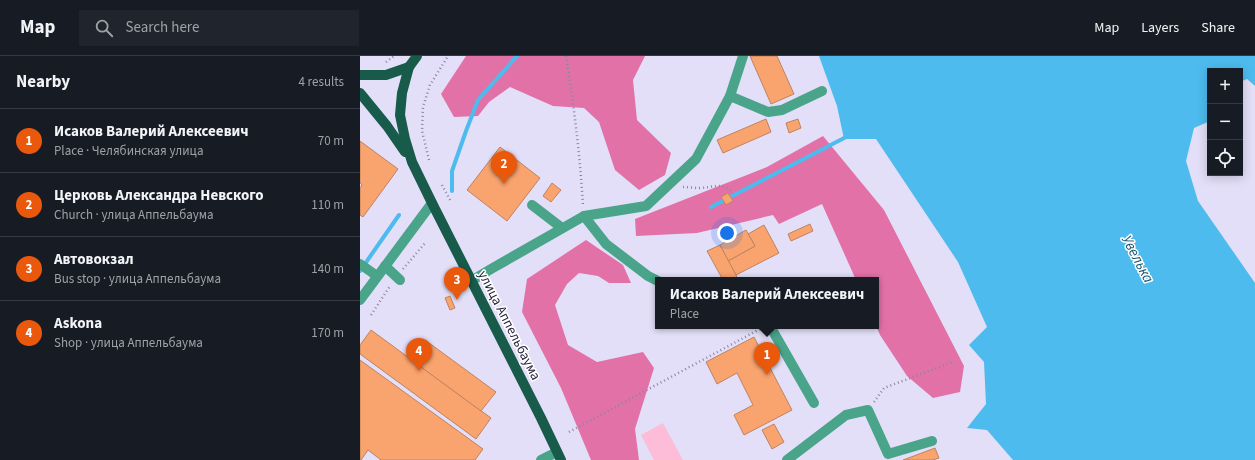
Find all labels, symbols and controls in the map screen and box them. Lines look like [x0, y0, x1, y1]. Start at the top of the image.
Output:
search box [79, 10, 359, 46]
text: Map [20, 14, 55, 41]
icon: search [93, 17, 115, 39]
text: Search here [125, 17, 199, 38]
text: Map [1094, 18, 1119, 38]
text: Layers [1141, 18, 1179, 38]
text: Share [1201, 18, 1235, 38]
map controls [1207, 68, 1243, 176]
button: + [1207, 68, 1243, 104]
text: Nearby [16, 70, 70, 94]
text: 4 results [299, 73, 344, 91]
button: − [1207, 104, 1243, 140]
text: Исаков Валерий Алексеевич [54, 121, 249, 142]
text: 1 [26, 132, 32, 150]
text: 70 m [318, 132, 344, 150]
button: locate [1207, 140, 1243, 176]
text: Place · Челябинская улица [54, 142, 203, 160]
pin: 2 [491, 151, 517, 184]
text: Церковь Александра Невского [54, 185, 264, 206]
text: 2 [26, 196, 32, 214]
text: 110 m [311, 196, 344, 214]
text: Church · улица Аппельбаума [54, 206, 214, 224]
your location [717, 223, 737, 243]
water label: Увелька [1116, 232, 1159, 287]
text: Автовокзал [54, 249, 134, 270]
text: 3 [26, 260, 32, 278]
text: 140 m [311, 260, 344, 278]
pin: 3 [444, 267, 470, 300]
street label: улица Аппельбаума [473, 267, 545, 384]
text: Bus stop · улица Аппельбаума [54, 270, 221, 288]
popup [655, 277, 879, 329]
text: Исаков Валерий Алексеевич [670, 284, 864, 305]
text: Place [670, 305, 699, 323]
text: Askona [54, 313, 102, 334]
text: 4 [26, 324, 32, 342]
text: 170 m [311, 324, 344, 342]
text: Shop · улица Аппельбаума [54, 334, 203, 352]
pin: 4 [406, 338, 432, 371]
pin: 1 [754, 342, 780, 375]

